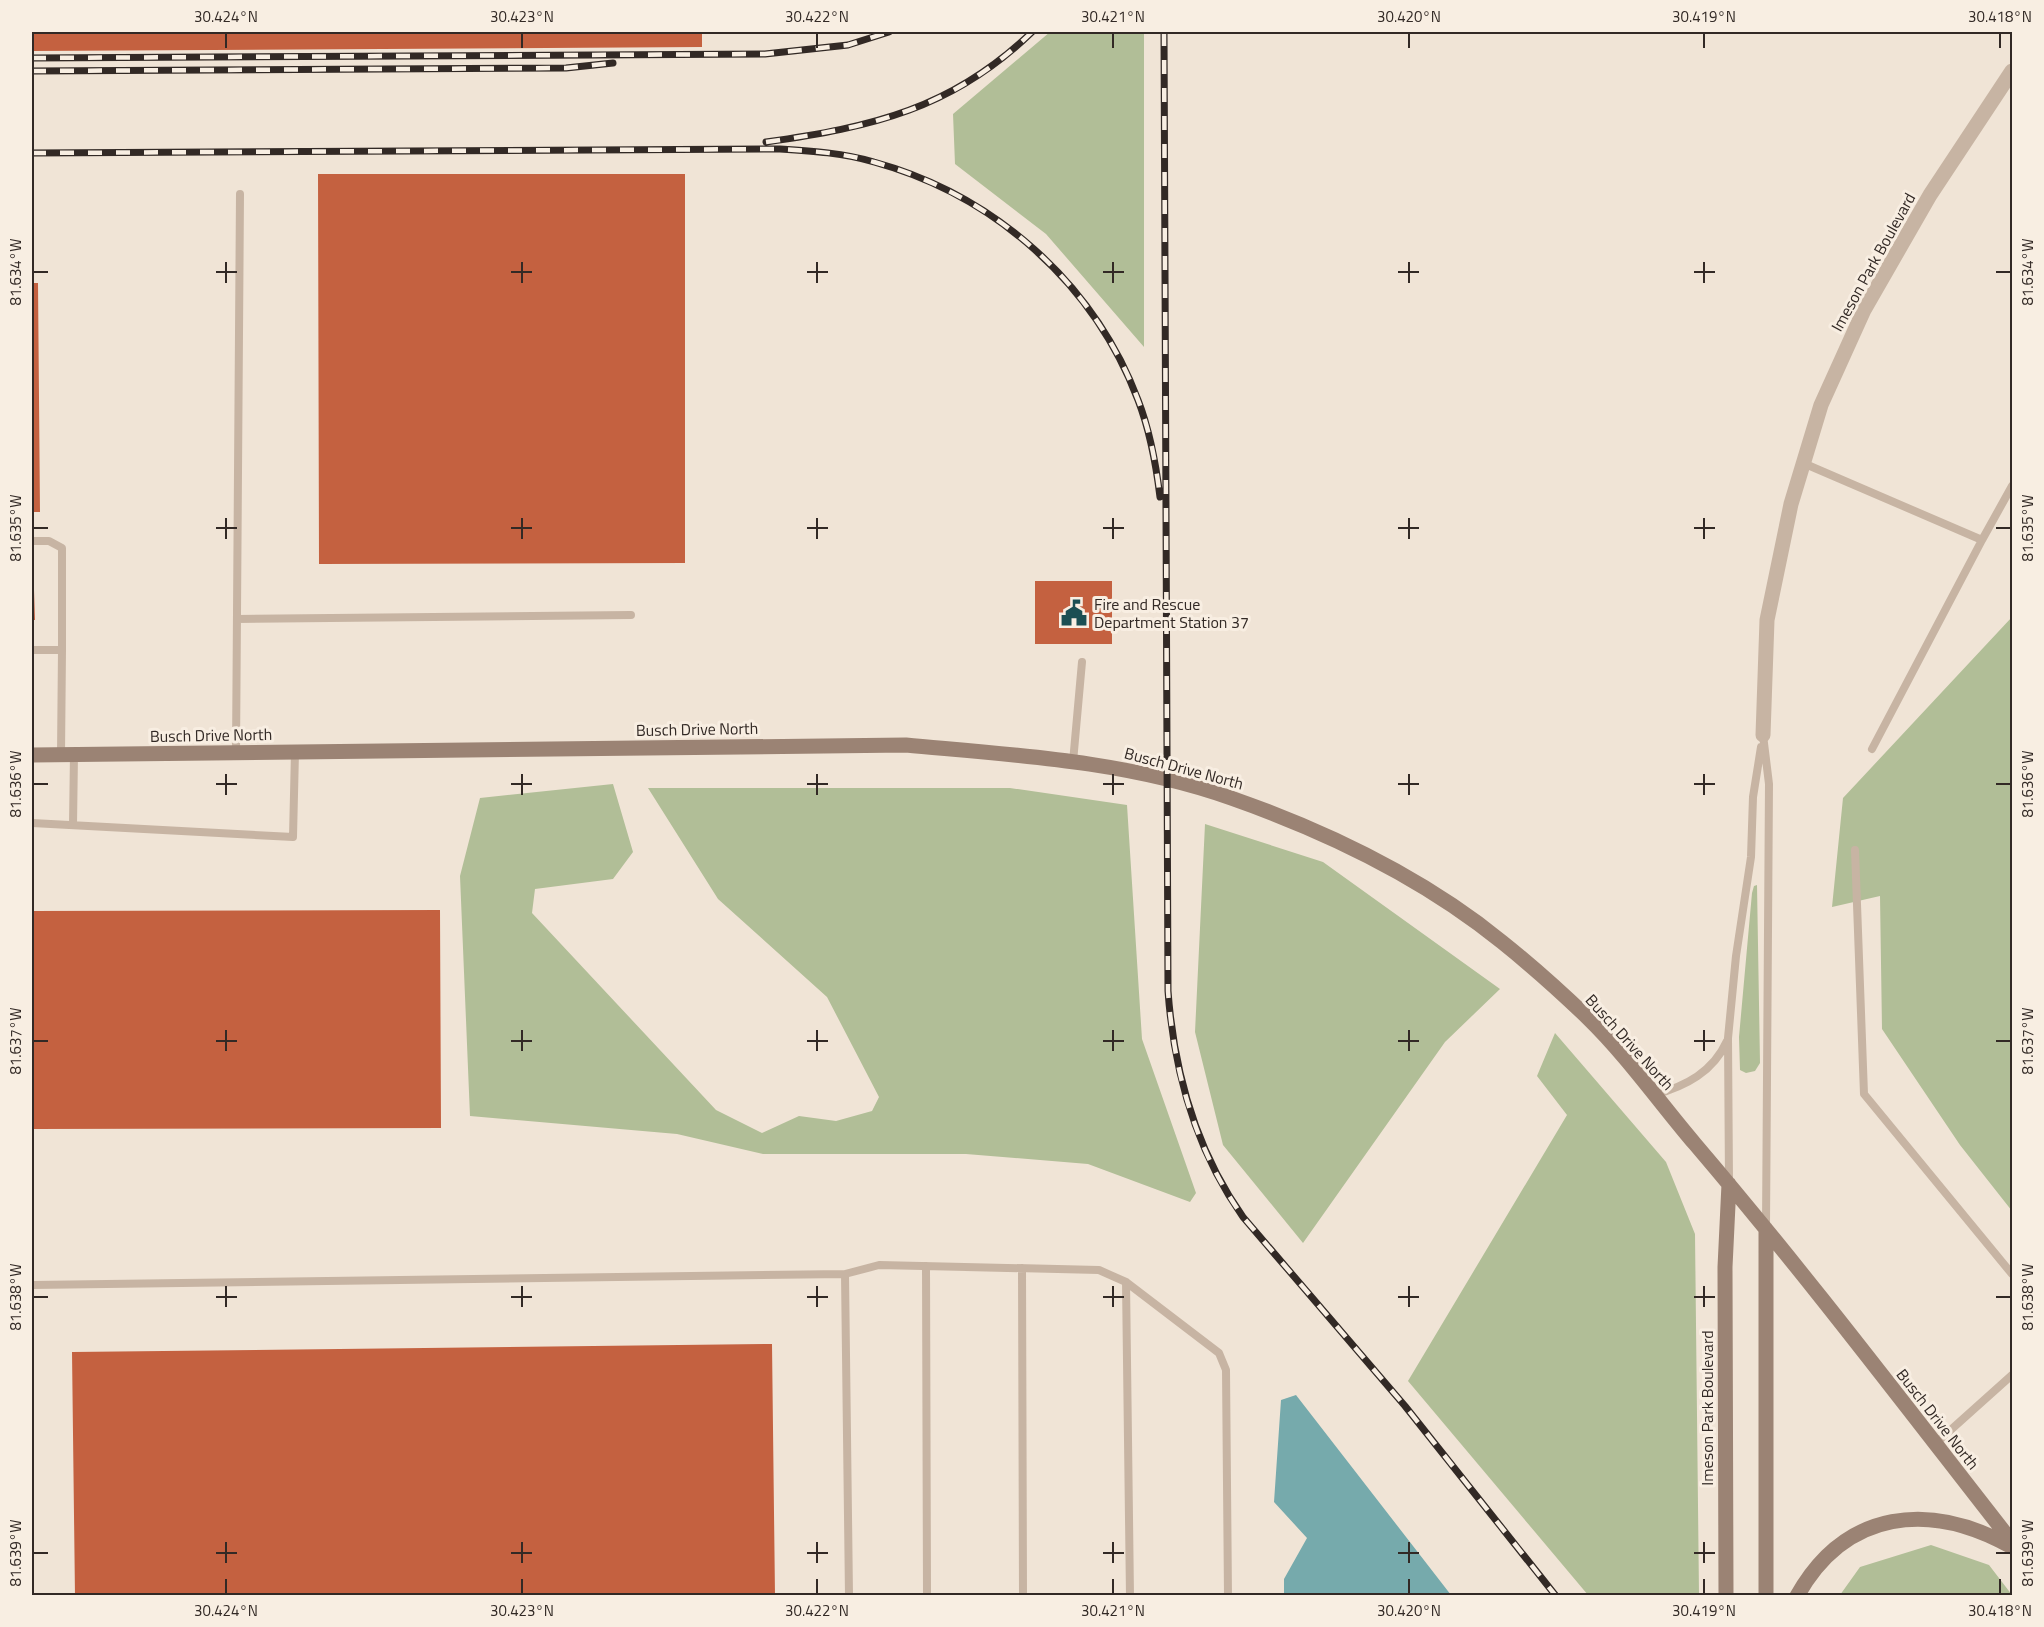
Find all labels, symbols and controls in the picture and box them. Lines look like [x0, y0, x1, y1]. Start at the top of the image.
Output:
text: 30.424°N [194, 5, 258, 28]
text: 30.423°N [490, 5, 554, 28]
text: 30.422°N [785, 5, 849, 28]
text: 30.421°N [1081, 5, 1145, 28]
text: 30.420°N [1377, 5, 1441, 28]
text: 30.419°N [1672, 5, 1736, 28]
text: 30.418°N [1968, 5, 2032, 28]
street label: Imeson Park Boulevard [1825, 188, 1921, 336]
text: 81.634°W [4, 239, 27, 305]
text: 81.634°W [2016, 239, 2039, 305]
text: 81.635°W [4, 495, 27, 561]
text: 81.635°W [2016, 495, 2039, 561]
place label: Fire and Rescue Department Station 37 [1094, 592, 1249, 634]
public building icon: Fire and Rescue Department Station 37 [1059, 598, 1089, 628]
street label: Busch Drive North [636, 716, 758, 742]
street label: Busch Drive North [150, 722, 272, 748]
street label: Busch Drive North [1122, 741, 1246, 795]
text: 81.636°W [4, 751, 27, 817]
text: 81.636°W [2016, 751, 2039, 817]
street label: Busch Drive North [1580, 989, 1680, 1095]
text: 81.637°W [4, 1008, 27, 1074]
text: 81.637°W [2016, 1008, 2039, 1074]
text: 81.638°W [4, 1264, 27, 1330]
text: 81.638°W [2016, 1264, 2039, 1330]
street label: Imeson Park Boulevard [1695, 1330, 1719, 1486]
street label: Busch Drive North [1891, 1363, 1985, 1475]
text: 81.639°W [4, 1520, 27, 1586]
text: 81.639°W [2016, 1520, 2039, 1586]
text: 30.424°N [194, 1599, 258, 1622]
text: 30.423°N [490, 1599, 554, 1622]
text: 30.422°N [785, 1599, 849, 1622]
text: 30.421°N [1081, 1599, 1145, 1622]
text: 30.420°N [1377, 1599, 1441, 1622]
text: 30.419°N [1672, 1599, 1736, 1622]
text: 30.418°N [1968, 1599, 2032, 1622]

